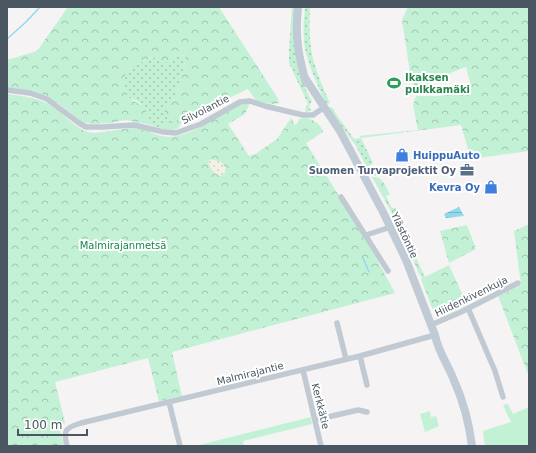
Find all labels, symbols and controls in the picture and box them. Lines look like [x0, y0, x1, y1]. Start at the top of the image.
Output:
place label: Ikaksen pulkkamäki [405, 72, 470, 95]
sports icon: Ikaksen pulkkamäki [386, 75, 402, 91]
street label: Silvolantie [180, 93, 231, 126]
shop icon: HuippuAuto [394, 147, 410, 163]
place label: HuippuAuto [413, 150, 480, 161]
office icon: Suomen Turvaprojektit Oy [459, 162, 475, 178]
place label: Suomen Turvaprojektit Oy [309, 165, 456, 176]
shop icon: Kevra Oy [483, 179, 499, 195]
place label: Kevra Oy [429, 182, 480, 193]
street label: Ylästöntie [389, 210, 420, 260]
park label: Malmirajanmetsä [80, 240, 166, 251]
street label: Hiidenkivenkuja [433, 274, 509, 319]
street label: Malmirajantie [216, 360, 285, 387]
street label: Kerkkätie [310, 382, 332, 430]
scale bar [18, 411, 87, 437]
text: 100 m [24, 418, 62, 432]

